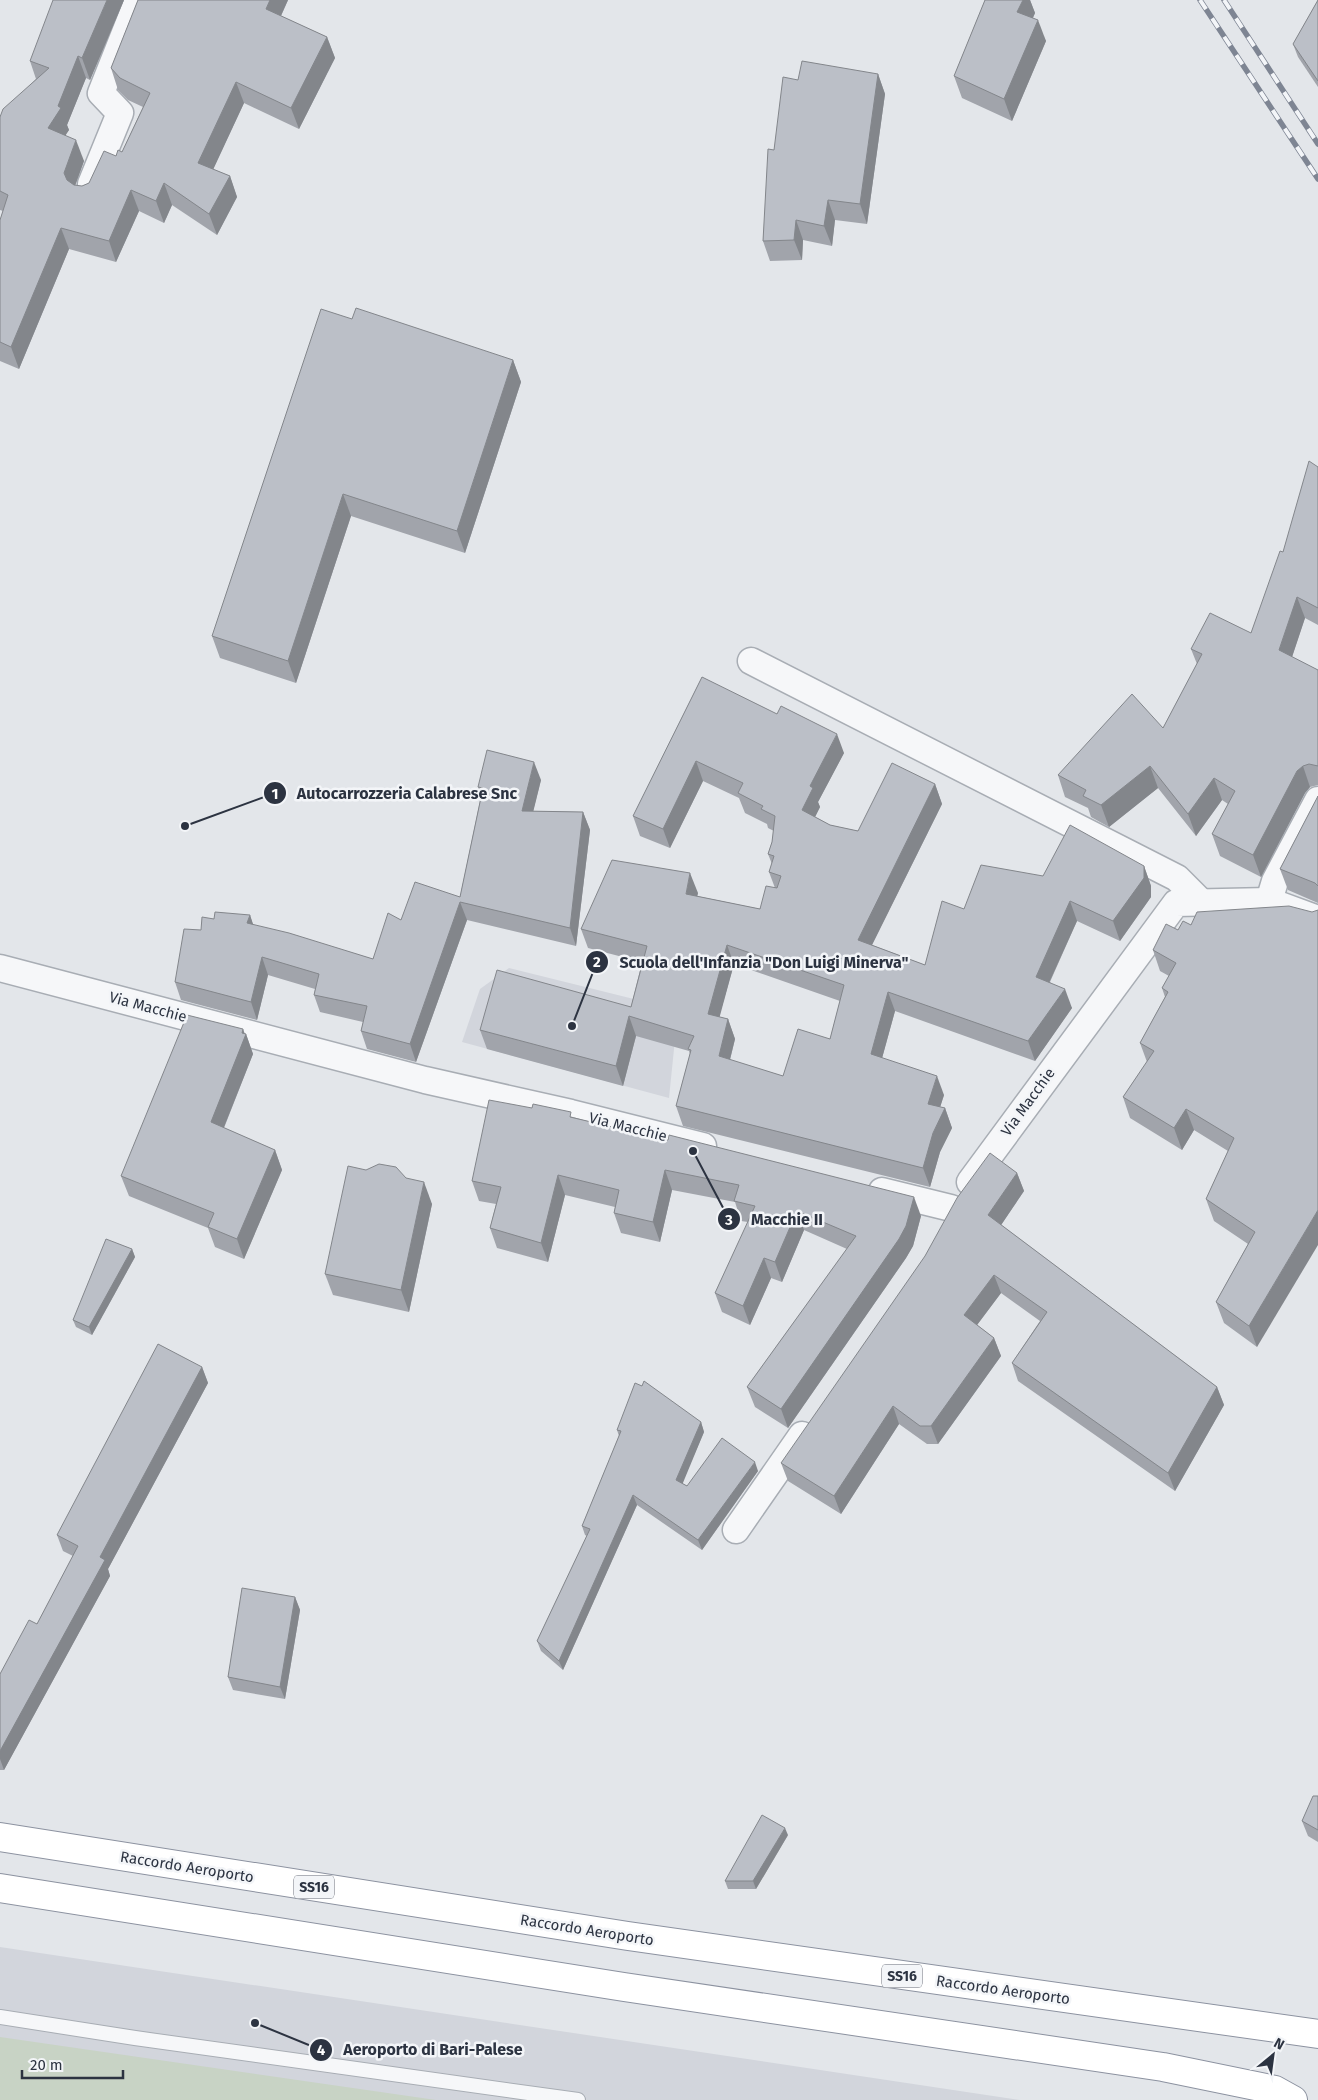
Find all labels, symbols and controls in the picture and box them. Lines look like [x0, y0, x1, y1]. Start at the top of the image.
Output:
callout: Autocarrozzeria Calabrese Snc [262, 778, 527, 809]
text: Autocarrozzeria Calabrese Snc [296, 784, 517, 803]
text: 1 [272, 785, 278, 803]
callout: Scuola dell'Infanzia "Don Luigi Minerva" [585, 947, 919, 978]
text: 2 [593, 953, 601, 971]
text: Scuola dell'Infanzia "Don Luigi Minerva" [619, 953, 909, 972]
street label: Via Macchie [107, 988, 189, 1026]
street label: Via Macchie [997, 1064, 1059, 1140]
street label: Via Macchie [587, 1109, 669, 1145]
callout: Macchie II [716, 1204, 833, 1235]
text: Macchie II [751, 1210, 823, 1229]
text: 3 [724, 1211, 733, 1229]
street label: Raccordo Aeroporto [119, 1848, 255, 1886]
road number: SS16 [294, 1875, 334, 1898]
street label: Raccordo Aeroporto [519, 1911, 655, 1949]
road number: SS16 [882, 1964, 922, 1988]
street label: Raccordo Aeroporto [935, 1972, 1071, 2008]
north arrow [1248, 2030, 1298, 2080]
callout: Aeroporto di Bari-Palese [308, 2034, 532, 2065]
text: N [1271, 2034, 1287, 2054]
text: Aeroporto di Bari-Palese [342, 2040, 523, 2059]
text: 4 [317, 2041, 326, 2059]
scale bar [22, 2048, 124, 2080]
text: 20 m [30, 2056, 63, 2074]

